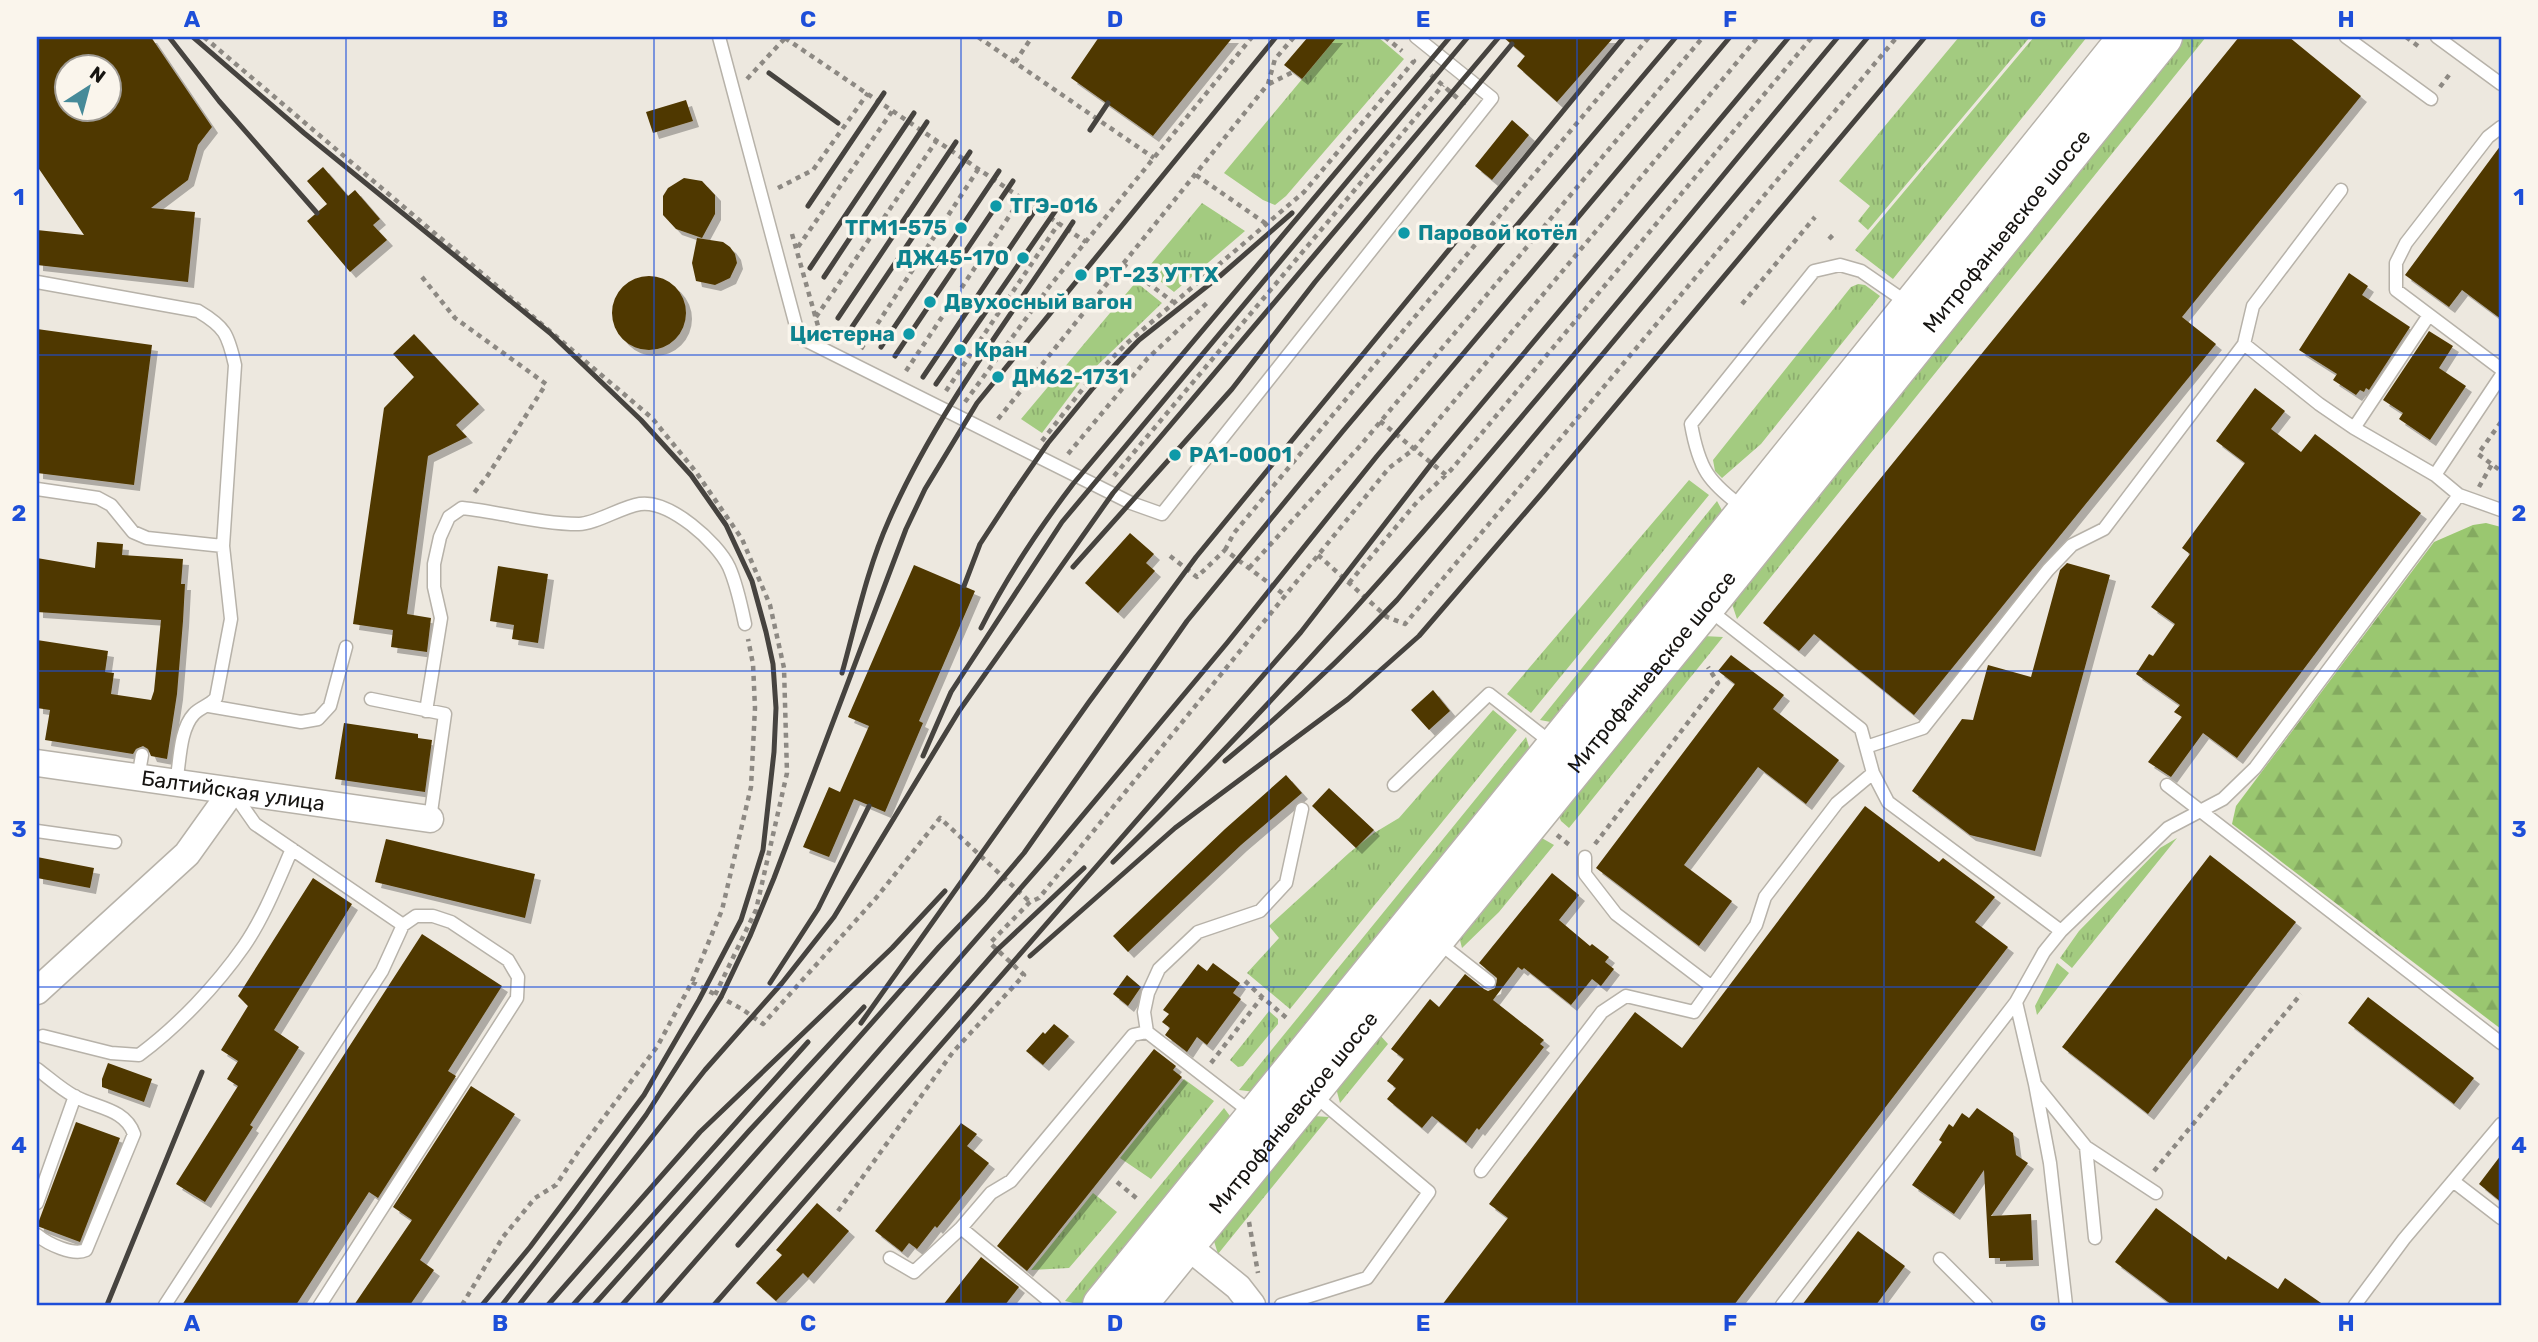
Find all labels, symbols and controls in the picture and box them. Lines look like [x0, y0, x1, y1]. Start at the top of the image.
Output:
text: A [184, 5, 201, 33]
text: B [492, 5, 508, 33]
text: C [800, 5, 816, 33]
text: D [1107, 5, 1123, 33]
text: E [1416, 5, 1430, 33]
text: F [1723, 5, 1737, 33]
text: G [2030, 5, 2046, 33]
text: H [2337, 5, 2355, 33]
north arrow [52, 52, 122, 122]
text: N [85, 61, 110, 88]
street label: Митрофаньевское шоссе [1918, 124, 2096, 337]
text: 1 [13, 183, 25, 211]
text: 1 [2513, 183, 2525, 211]
place label: ТГЭ-016 [1010, 193, 1098, 218]
marker: ТГЭ-016 [988, 198, 1004, 214]
place label: ТГМ1-575 [845, 215, 947, 240]
marker: ТГМ1-575 [953, 220, 969, 236]
place label: Паровой котёл [1418, 220, 1578, 245]
marker: Паровой котёл [1396, 225, 1412, 241]
place label: ДЖ45-170 [896, 245, 1009, 270]
marker: ДЖ45-170 [1015, 250, 1031, 266]
place label: РТ-23 УТТХ [1095, 262, 1219, 287]
marker: РТ-23 УТТХ [1073, 267, 1089, 283]
place label: Двухосный вагон [944, 289, 1133, 314]
marker: Двухосный вагон [922, 294, 938, 310]
place label: Цистерна [790, 321, 895, 346]
marker: Цистерна [901, 326, 917, 342]
place label: Кран [974, 337, 1028, 362]
marker: Кран [952, 342, 968, 358]
place label: ДМ62-1731 [1012, 364, 1129, 389]
marker: ДМ62-1731 [990, 369, 1006, 385]
place label: РА1-0001 [1189, 442, 1292, 467]
marker: РА1-0001 [1167, 447, 1183, 463]
text: 2 [12, 499, 26, 527]
text: 2 [2512, 499, 2526, 527]
street label: Митрофаньевское шоссе [1562, 566, 1741, 778]
street label: Балтийская улица [140, 765, 326, 816]
text: 3 [11, 815, 27, 843]
text: 3 [2511, 815, 2527, 843]
street label: Митрофаньевское шоссе [1204, 1006, 1383, 1218]
text: 4 [11, 1131, 27, 1159]
text: 4 [2511, 1131, 2527, 1159]
text: A [184, 1309, 201, 1337]
text: B [492, 1309, 508, 1337]
text: C [800, 1309, 816, 1337]
text: D [1107, 1309, 1123, 1337]
text: E [1416, 1309, 1430, 1337]
text: F [1723, 1309, 1737, 1337]
text: G [2030, 1309, 2046, 1337]
text: H [2337, 1309, 2355, 1337]

